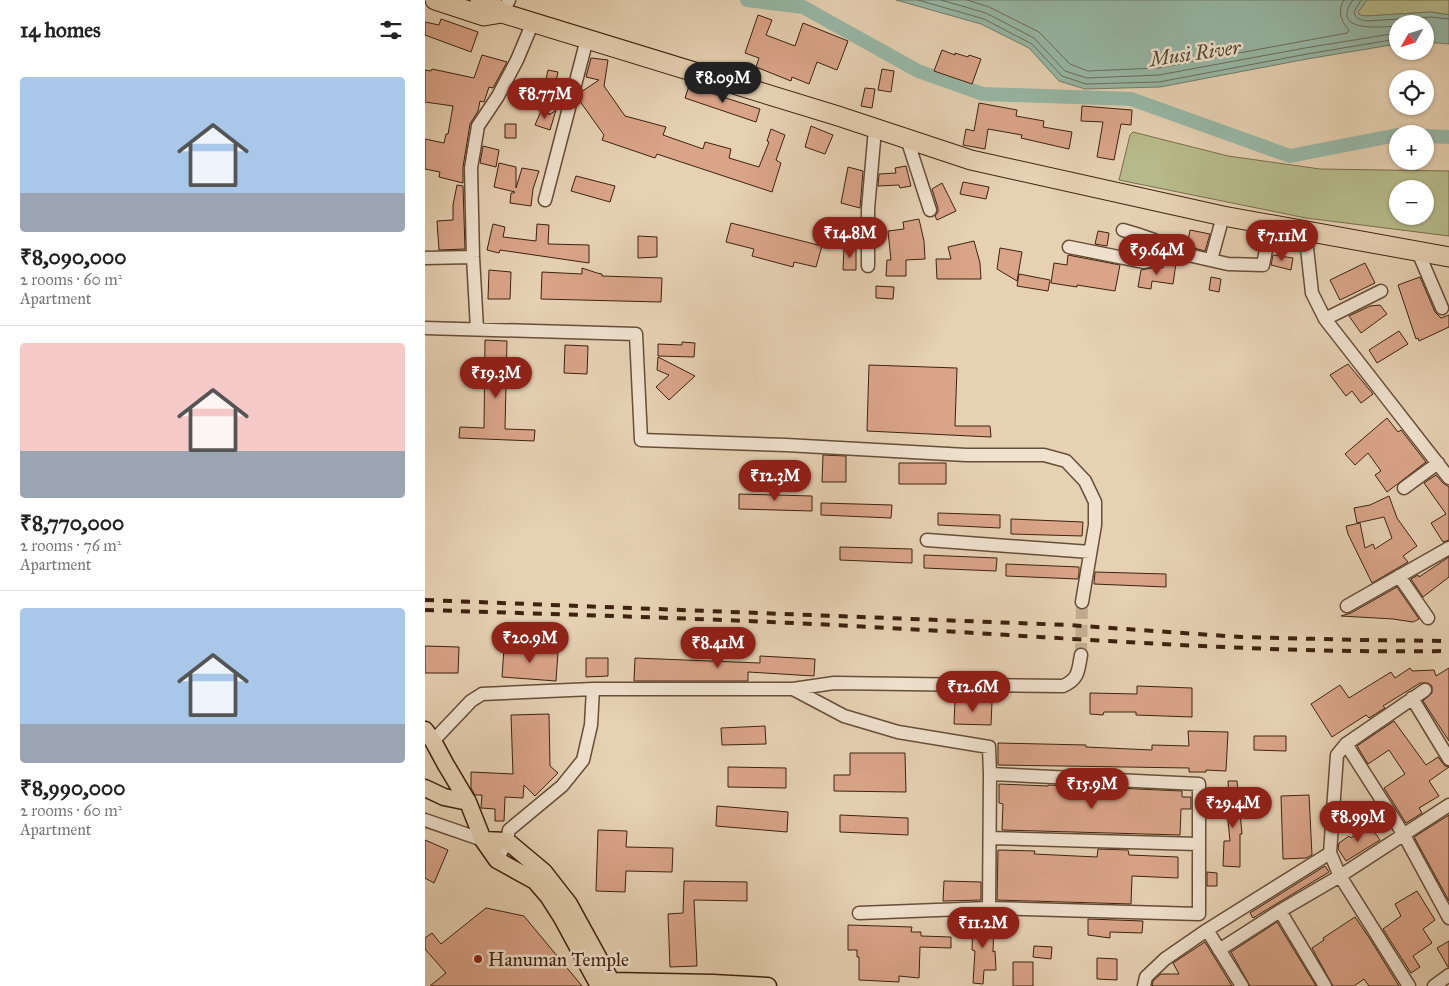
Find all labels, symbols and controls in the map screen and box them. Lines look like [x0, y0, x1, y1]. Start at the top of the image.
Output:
north arrow [1389, 15, 1434, 60]
map controls [1389, 15, 1434, 225]
icon: filters [377, 16, 405, 44]
text: 14 homes [20, 17, 101, 43]
water label: Musi River [1146, 35, 1243, 72]
pin: ₹8.09M [682, 62, 764, 104]
text: ₹8.09M [695, 68, 751, 87]
button: locate [1389, 70, 1434, 115]
pin: ₹8.77M [504, 78, 586, 120]
text: ₹8.77M [518, 84, 572, 103]
icon: home [168, 110, 258, 200]
button: + [1389, 125, 1434, 170]
button: − [1389, 180, 1434, 225]
pin: ₹14.8M [809, 216, 891, 259]
pin: ₹7.11M [1241, 220, 1323, 262]
text: ₹14.8M [823, 223, 877, 242]
text: ₹7.11M [1257, 226, 1307, 245]
pin: ₹9.64M [1116, 234, 1198, 276]
text: ₹9.64M [1130, 240, 1184, 259]
text: ₹8,090,000 [20, 244, 126, 270]
text: 2 rooms · 60 m² [20, 270, 122, 289]
text: Apartment [20, 289, 92, 308]
pin: ₹19.3M [455, 356, 537, 399]
text: ₹19.3M [471, 363, 521, 382]
icon: home [168, 375, 258, 465]
pin: ₹12.3M [734, 460, 816, 502]
text: ₹12.3M [750, 466, 800, 485]
text: ₹8,770,000 [20, 510, 124, 536]
text: 2 rooms · 76 m² [20, 536, 121, 555]
text: Apartment [20, 555, 92, 574]
pin: ₹20.9M [489, 622, 571, 664]
pin: ₹8.41M [677, 626, 759, 669]
text: ₹20.9M [503, 628, 557, 647]
text: ₹8.41M [692, 633, 744, 652]
icon: home [168, 640, 258, 730]
pin: ₹12.6M [932, 670, 1014, 713]
text: ₹12.6M [947, 677, 999, 696]
pin: ₹15.9M [1051, 768, 1133, 810]
text: ₹15.9M [1067, 774, 1117, 793]
text: ₹8,990,000 [20, 775, 125, 801]
pin: ₹29.4M [1192, 786, 1274, 829]
text: ₹29.4M [1206, 793, 1260, 812]
pin: ₹8.99M [1317, 800, 1399, 843]
text: 2 rooms · 60 m² [20, 801, 122, 820]
text: ₹8.99M [1331, 807, 1385, 826]
text: Apartment [20, 820, 92, 839]
pin: ₹11.2M [942, 906, 1024, 949]
text: ₹11.2M [958, 913, 1008, 932]
place label: Hanuman Temple [488, 948, 629, 971]
marker: Hanuman Temple [472, 953, 484, 965]

